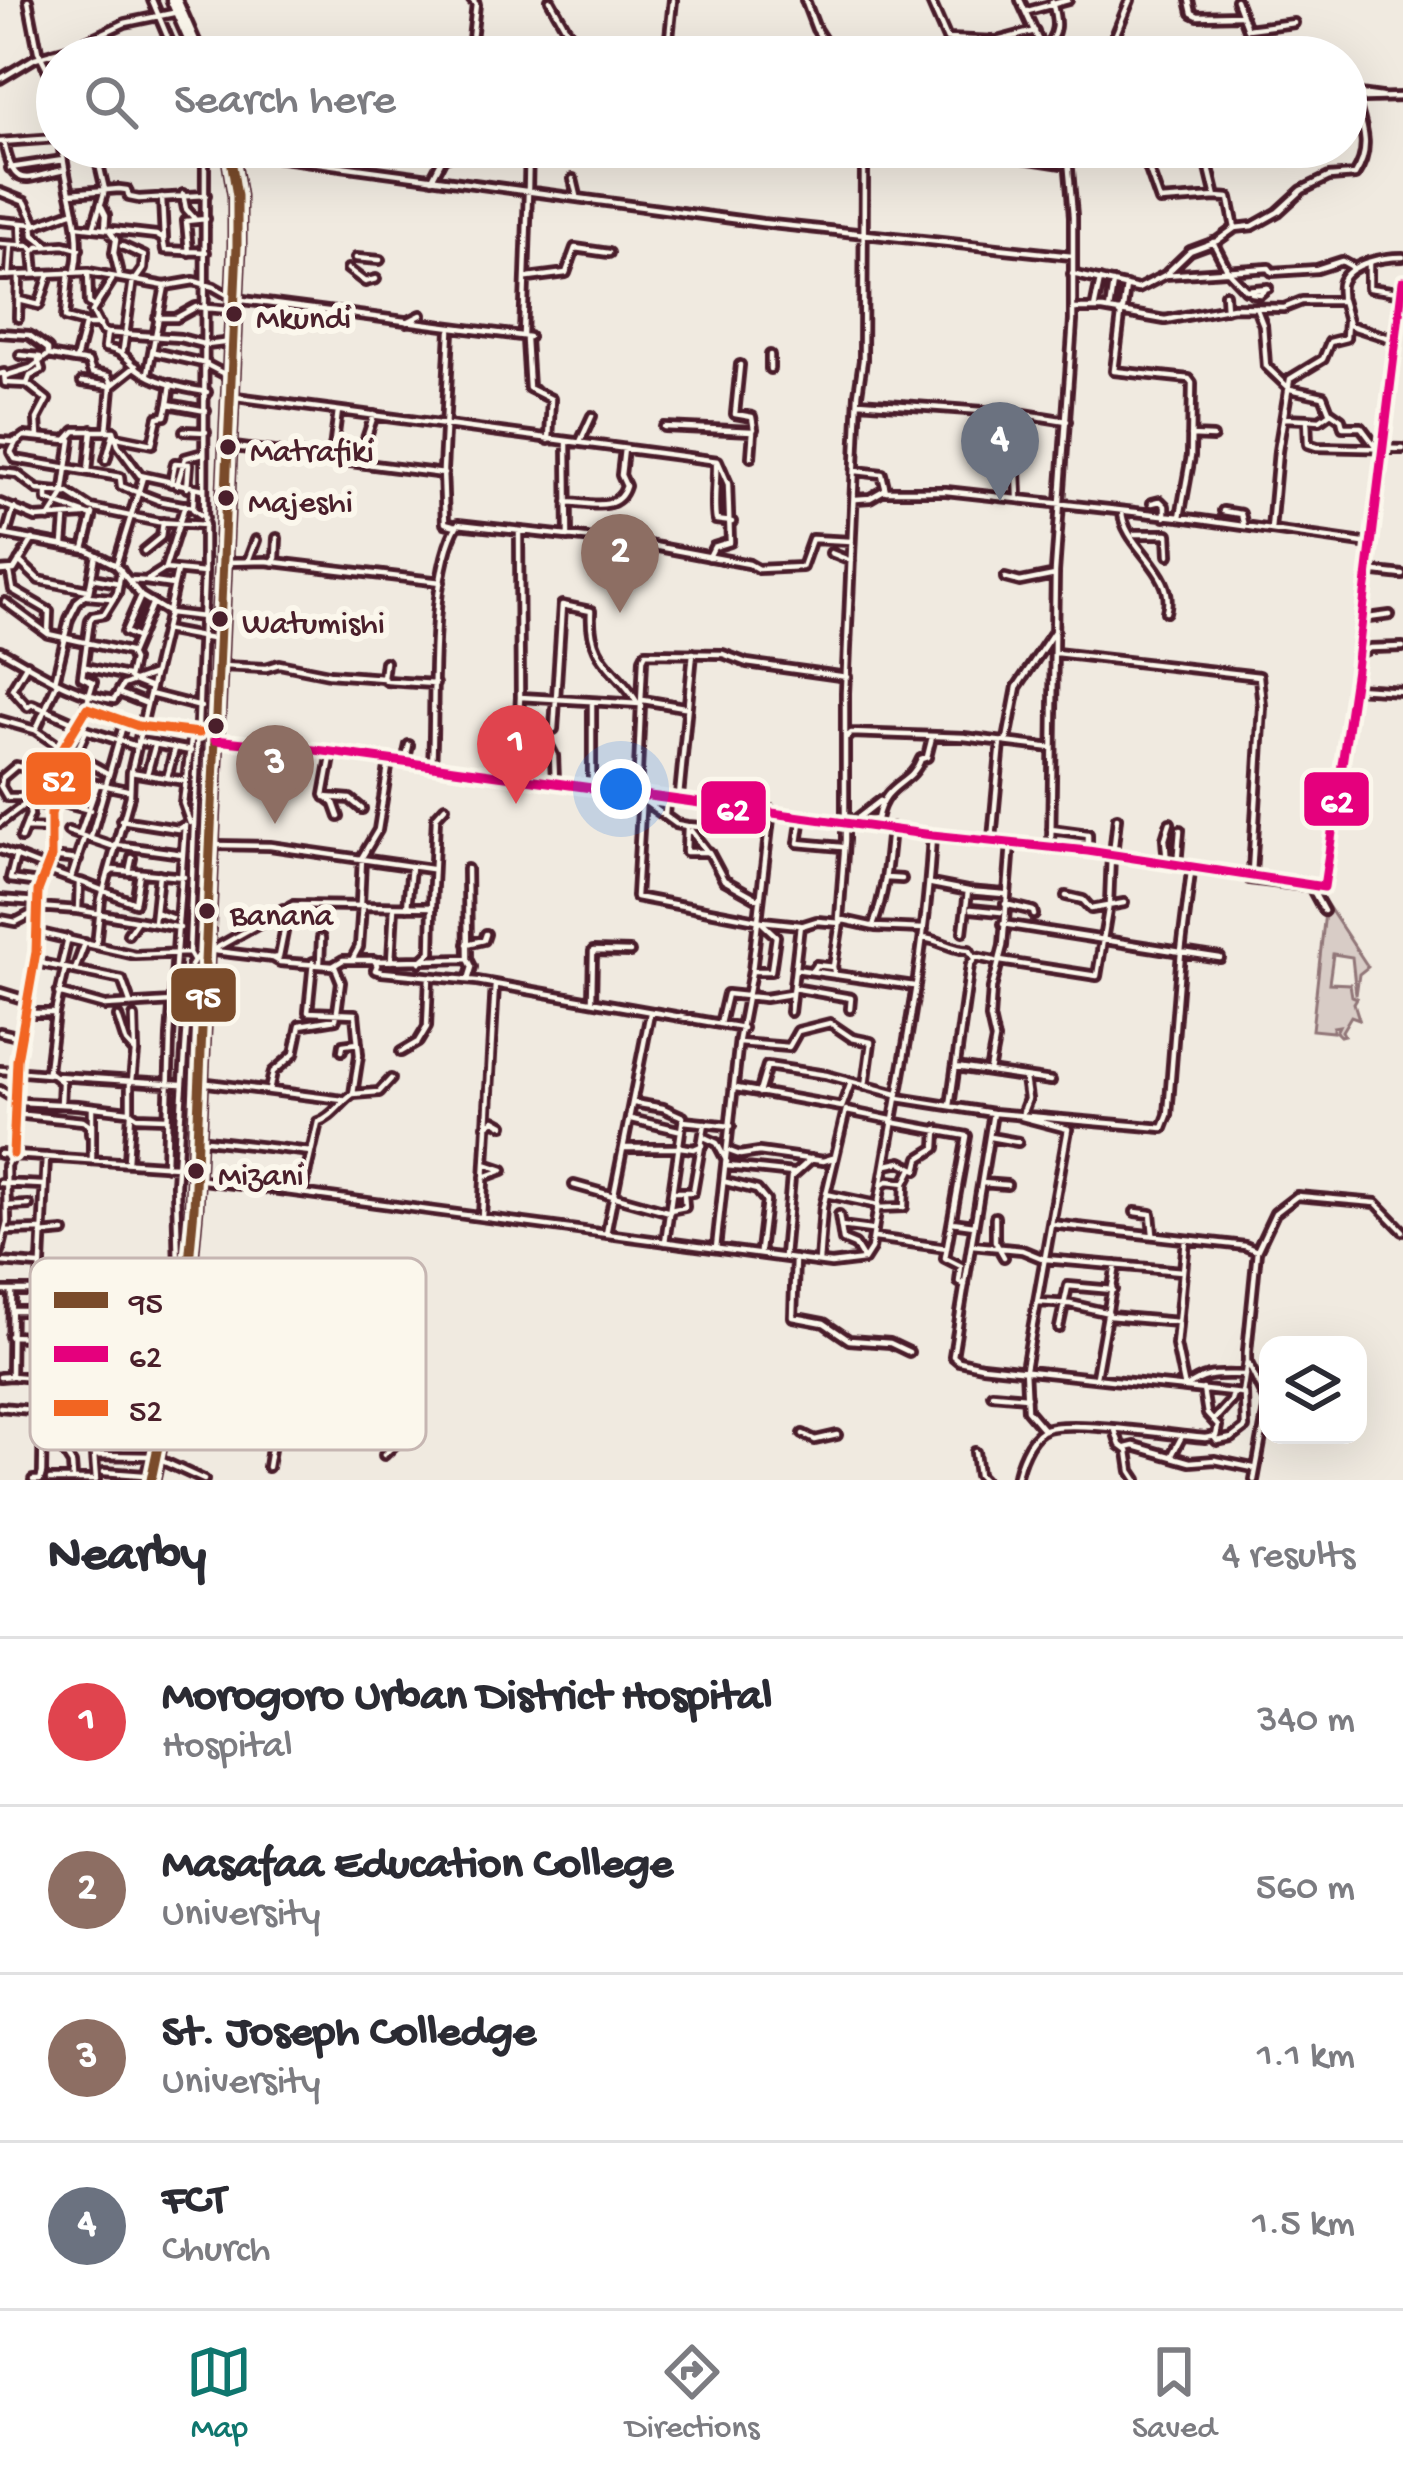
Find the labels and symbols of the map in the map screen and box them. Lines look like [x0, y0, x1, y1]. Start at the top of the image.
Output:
place label: Mkundi [256, 302, 351, 340]
marker: Mkundi [223, 303, 245, 325]
pin: 4 [961, 402, 1039, 501]
place label: Matrafiki [250, 435, 374, 473]
marker: Matrafiki [217, 436, 239, 458]
place label: Majeshi [248, 486, 353, 524]
marker: Majeshi [215, 487, 237, 509]
pin: 2 [581, 514, 659, 613]
place label: Watumishi [242, 607, 385, 645]
marker: Watumishi [209, 608, 231, 630]
pin: 1 [477, 705, 555, 804]
unlabelled marker [205, 715, 227, 737]
pin: 3 [236, 725, 314, 824]
line badge: 52 [24, 750, 93, 807]
your location [591, 759, 651, 819]
text: 52 [42, 765, 76, 803]
line badge: 62 [1302, 770, 1371, 828]
line badge: 62 [699, 779, 768, 836]
text: 62 [1321, 786, 1353, 824]
text: 62 [717, 794, 749, 832]
place label: Banana [229, 899, 335, 937]
marker: Banana [196, 900, 218, 922]
line badge: 95 [169, 966, 238, 1024]
text: 95 [185, 981, 222, 1019]
place label: Mizani [218, 1159, 304, 1197]
marker: Mizani [185, 1160, 207, 1182]
legend [30, 1258, 426, 1450]
text: 95 [128, 1287, 163, 1325]
text: 62 [129, 1341, 162, 1379]
text: 52 [129, 1395, 163, 1433]

